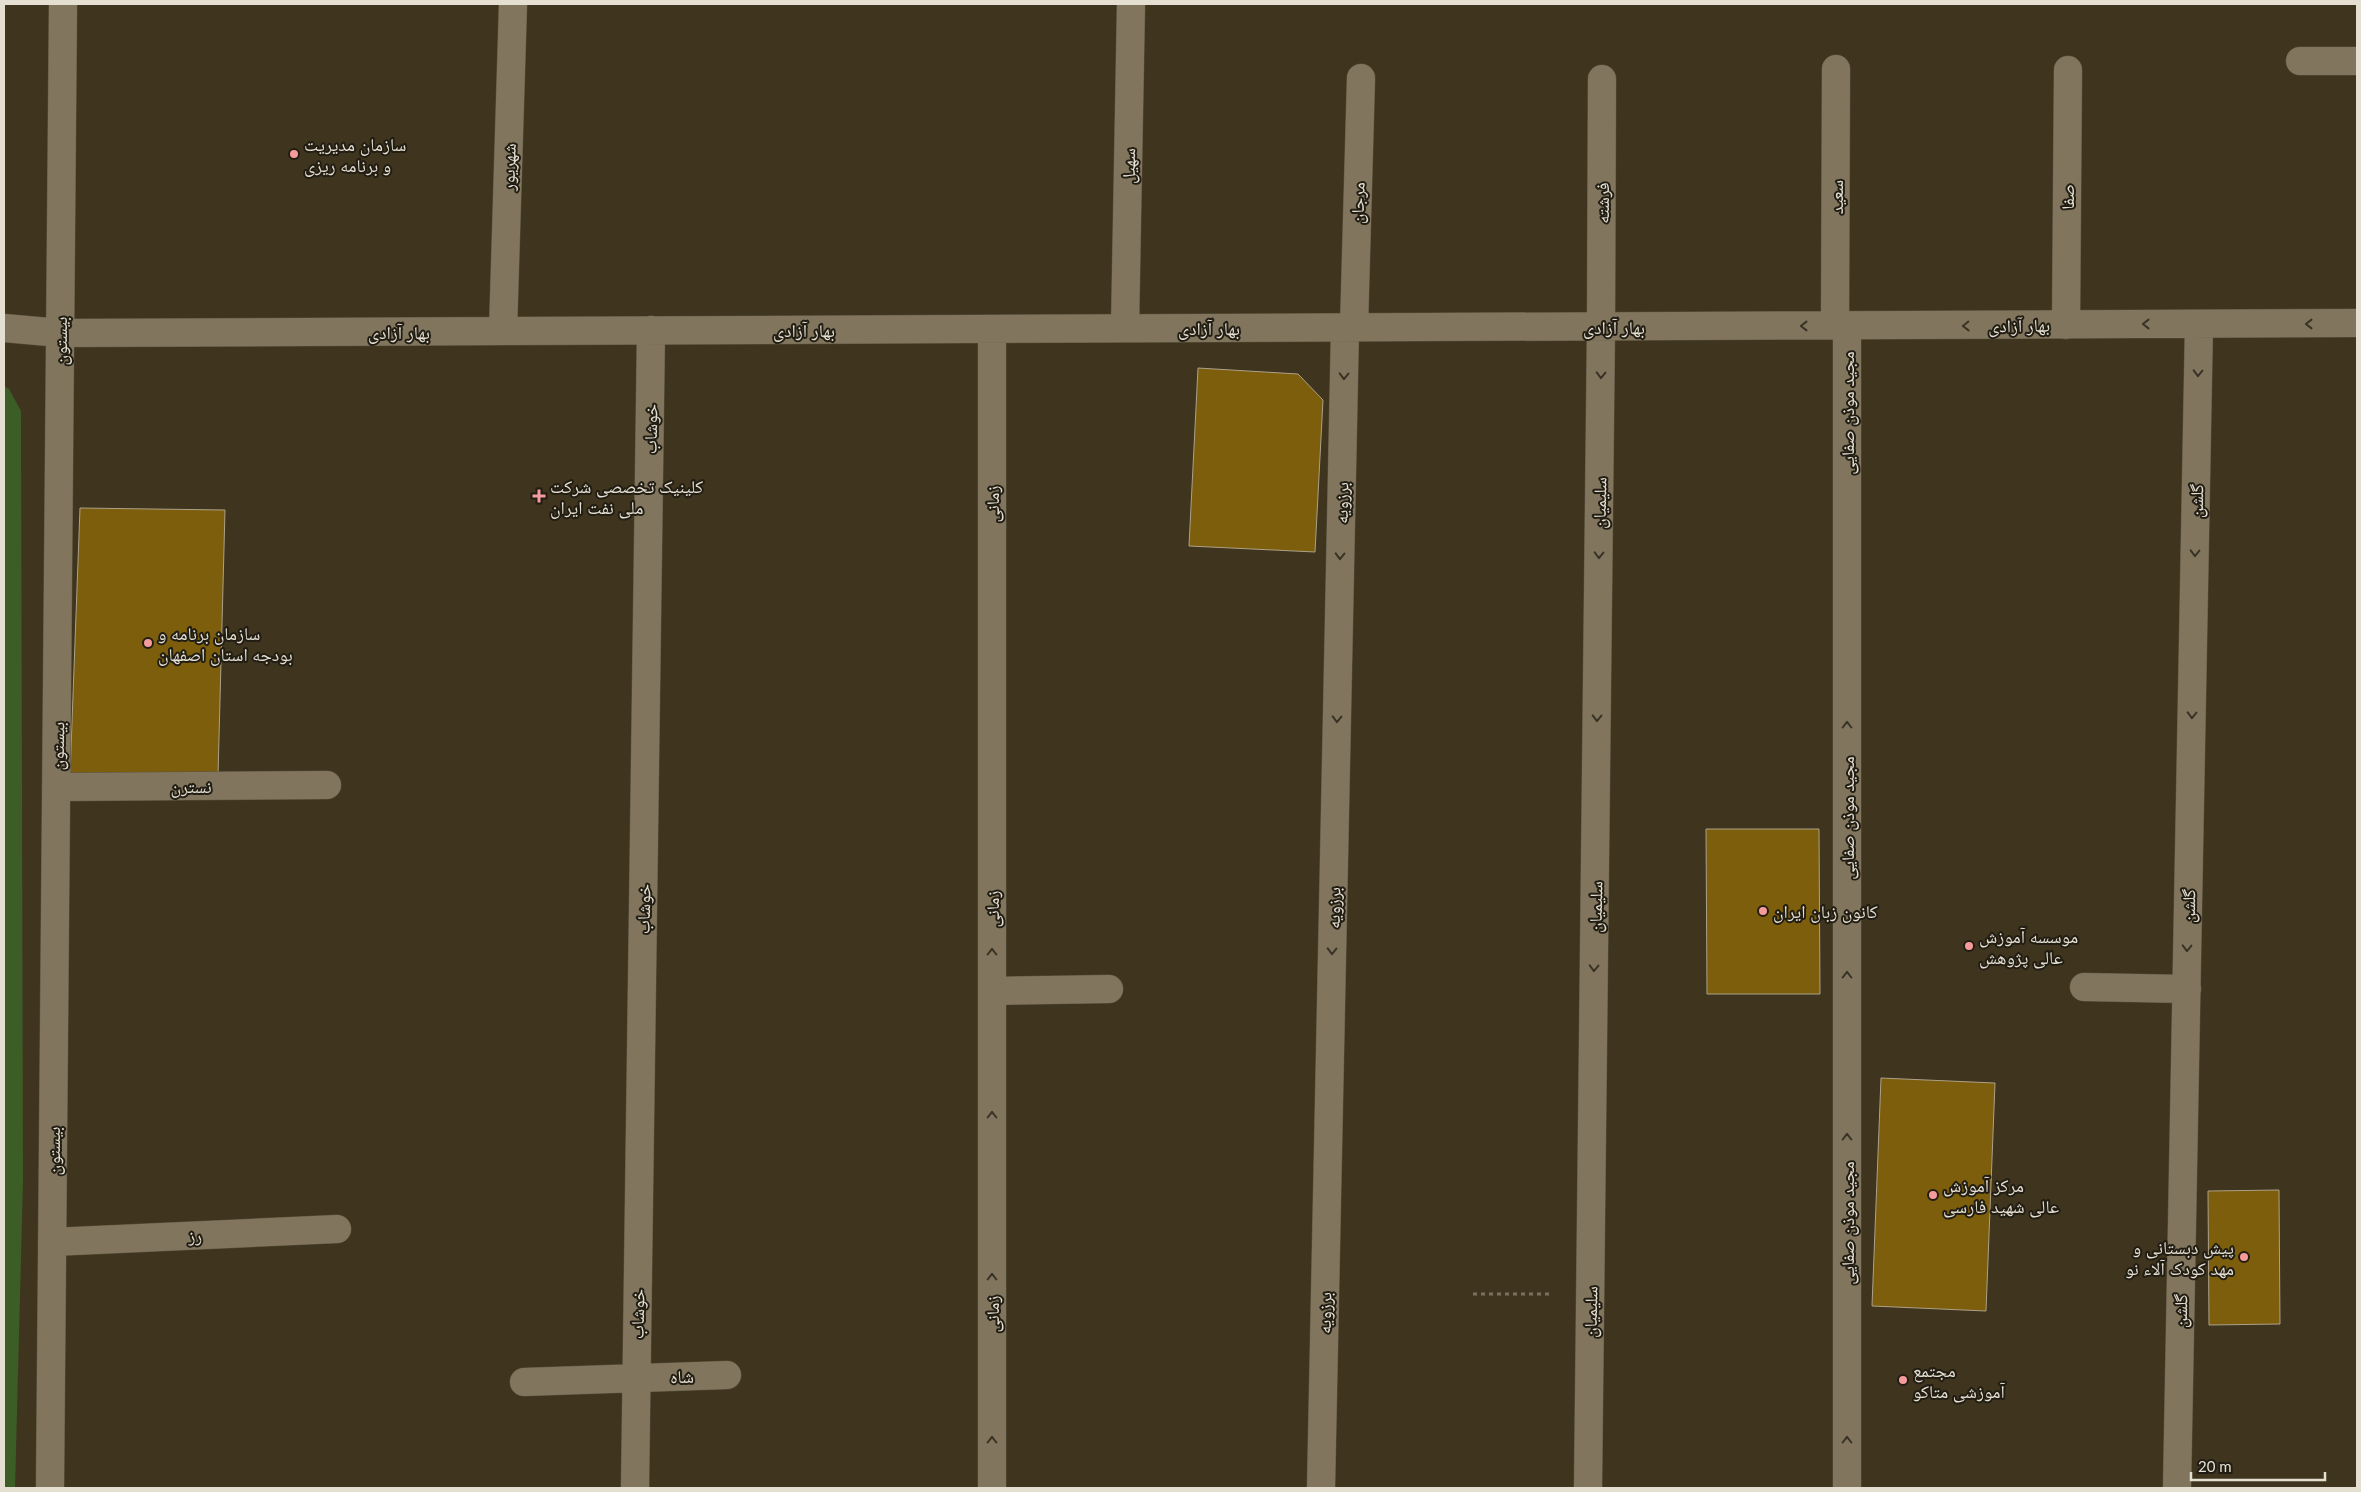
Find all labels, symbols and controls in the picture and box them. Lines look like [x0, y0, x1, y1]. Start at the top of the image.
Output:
place label: سازمان مدیریت و برنامه ریزی [304, 133, 406, 177]
street label: شهریور [496, 143, 520, 192]
marker: سازمان مدیریت و برنامه ریزی [288, 148, 300, 160]
street label: سهیل [1117, 148, 1140, 184]
street label: سعید [1825, 180, 1847, 214]
street label: مرجان [1345, 182, 1370, 224]
street label: فرشته [1591, 182, 1613, 224]
street label: صفا [2056, 184, 2078, 210]
street label: بهار آزادی [1988, 313, 2050, 338]
street label: بهار آزادی [1583, 316, 1645, 339]
street label: بیستون [49, 317, 72, 365]
street label: بهار آزادی [1178, 317, 1240, 340]
street label: بهار آزادی [773, 319, 835, 342]
one-way arrow [2142, 319, 2150, 329]
one-way arrow [2304, 319, 2312, 329]
street label: بهار آزادی [368, 321, 430, 344]
one-way arrow [1799, 321, 1807, 331]
one-way arrow [1962, 321, 1970, 331]
street label: مجید موذن صفایی [1836, 351, 1859, 475]
one-way arrow [2193, 369, 2204, 377]
one-way arrow [1596, 372, 1606, 380]
one-way arrow [1339, 373, 1349, 381]
street label: خوشاب [639, 404, 662, 454]
place label: کلینیک تخصصی شرکت ملی نفت ایران [550, 475, 704, 519]
street label: سلیمیان [1588, 477, 1611, 529]
street label: برزویه [1330, 482, 1353, 524]
street label: گلشن [2185, 483, 2208, 518]
street label: زمانی [981, 485, 1004, 523]
marker: کلینیک تخصصی شرکت ملی نفت ایران [532, 489, 546, 503]
one-way arrow [2190, 550, 2200, 557]
one-way arrow [1594, 552, 1604, 560]
one-way arrow [1335, 553, 1345, 561]
place label: سازمان برنامه و بودجه استان اصفهان [158, 622, 293, 666]
marker: سازمان برنامه و بودجه استان اصفهان [142, 637, 154, 649]
one-way arrow [2187, 712, 2197, 720]
one-way arrow [1592, 714, 1602, 722]
one-way arrow [1331, 715, 1342, 723]
one-way arrow [1842, 720, 1852, 728]
street label: بیستون [46, 721, 69, 771]
street label: مجید موذن صفایی [1836, 756, 1859, 880]
street label: نسترن [170, 775, 212, 798]
street label: سلیمیان [1584, 881, 1607, 933]
street label: خوشاب [632, 884, 655, 934]
street label: برزویه [1322, 887, 1345, 929]
street label: گلشن [2177, 888, 2200, 923]
street label: زمانی [981, 890, 1004, 928]
place label: کانون زبان ایران [1773, 900, 1878, 923]
marker: کانون زبان ایران [1757, 905, 1769, 917]
place label: موسسه آموزش عالی پژوهش [1979, 925, 2078, 969]
marker: موسسه آموزش عالی پژوهش [1963, 940, 1975, 952]
one-way arrow [2182, 944, 2193, 952]
one-way arrow [987, 948, 997, 956]
one-way arrow [1327, 948, 1337, 955]
one-way arrow [1589, 964, 1599, 972]
one-way arrow [1842, 970, 1852, 978]
one-way arrow [987, 1110, 997, 1118]
street label: بیستون [42, 1127, 65, 1175]
one-way arrow [1842, 1133, 1852, 1140]
street label: مجید موذن صفایی [1836, 1161, 1859, 1285]
place label: مرکز آموزش عالی شهید فارسی [1943, 1174, 2059, 1218]
marker: مرکز آموزش عالی شهید فارسی [1927, 1189, 1939, 1201]
street label: رز [186, 1224, 203, 1246]
place label: پیش دبستانی و مهد کودک آلاء نو [2125, 1236, 2234, 1279]
marker: پیش دبستانی و مهد کودک آلاء نو [2238, 1251, 2250, 1263]
one-way arrow [987, 1273, 997, 1280]
street label: سلیمیان [1579, 1286, 1602, 1338]
street label: خوشاب [626, 1289, 649, 1339]
street label: برزویه [1313, 1292, 1336, 1334]
street label: گلشن [2169, 1293, 2192, 1328]
street label: زمانی [981, 1295, 1004, 1333]
place label: مجتمع آموزشی متاکو [1913, 1359, 2005, 1403]
street label: شاه [670, 1365, 694, 1387]
marker: مجتمع آموزشی متاکو [1897, 1374, 1909, 1386]
one-way arrow [987, 1435, 997, 1443]
one-way arrow [1842, 1435, 1852, 1443]
scale bar [2191, 1450, 2325, 1482]
text: 20 m [2198, 1457, 2232, 1475]

